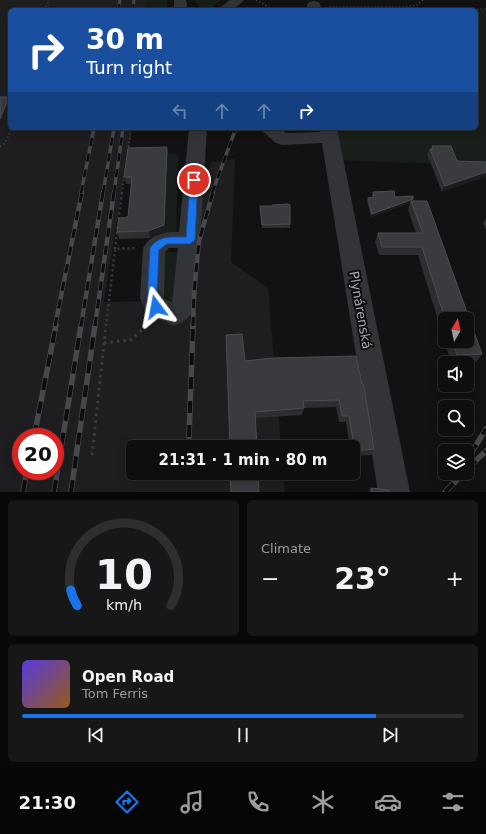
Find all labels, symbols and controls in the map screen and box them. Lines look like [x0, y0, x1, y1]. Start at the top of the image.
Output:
text: 30 m [86, 23, 164, 56]
icon: right [20, 24, 72, 76]
text: Turn right [86, 57, 172, 78]
icon: left [169, 100, 191, 122]
icon: ahead [211, 100, 233, 122]
icon: ahead [253, 100, 275, 122]
icon: right [295, 100, 317, 122]
pin [177, 163, 211, 197]
icon: arrive [183, 169, 205, 191]
street label: Plynárenská [346, 270, 375, 350]
position arrow [135, 286, 177, 328]
north arrow [438, 312, 474, 348]
map controls [438, 312, 474, 480]
button: sound [438, 356, 474, 392]
button: search [438, 400, 474, 436]
speed limit sign: 20 [12, 428, 64, 480]
button: layers [438, 444, 474, 480]
text: 21:31 · 1 min · 80 m [159, 451, 327, 469]
text: Climate [261, 541, 311, 556]
text: 10 [95, 550, 152, 599]
text: 23° [334, 561, 391, 596]
text: − [261, 566, 279, 591]
text: + [446, 566, 464, 591]
text: km/h [105, 597, 142, 613]
text: Open Road [82, 668, 174, 686]
text: Tom Ferris [82, 686, 148, 701]
icon: previous [85, 724, 107, 746]
icon: pause [232, 724, 254, 746]
icon: next [379, 724, 401, 746]
icon: directions [113, 788, 141, 816]
icon: music [178, 788, 206, 816]
icon: phone [244, 788, 272, 816]
icon: climate [309, 788, 337, 816]
icon: car [374, 788, 402, 816]
icon: filters [439, 788, 467, 816]
text: 21:30 [19, 792, 76, 813]

